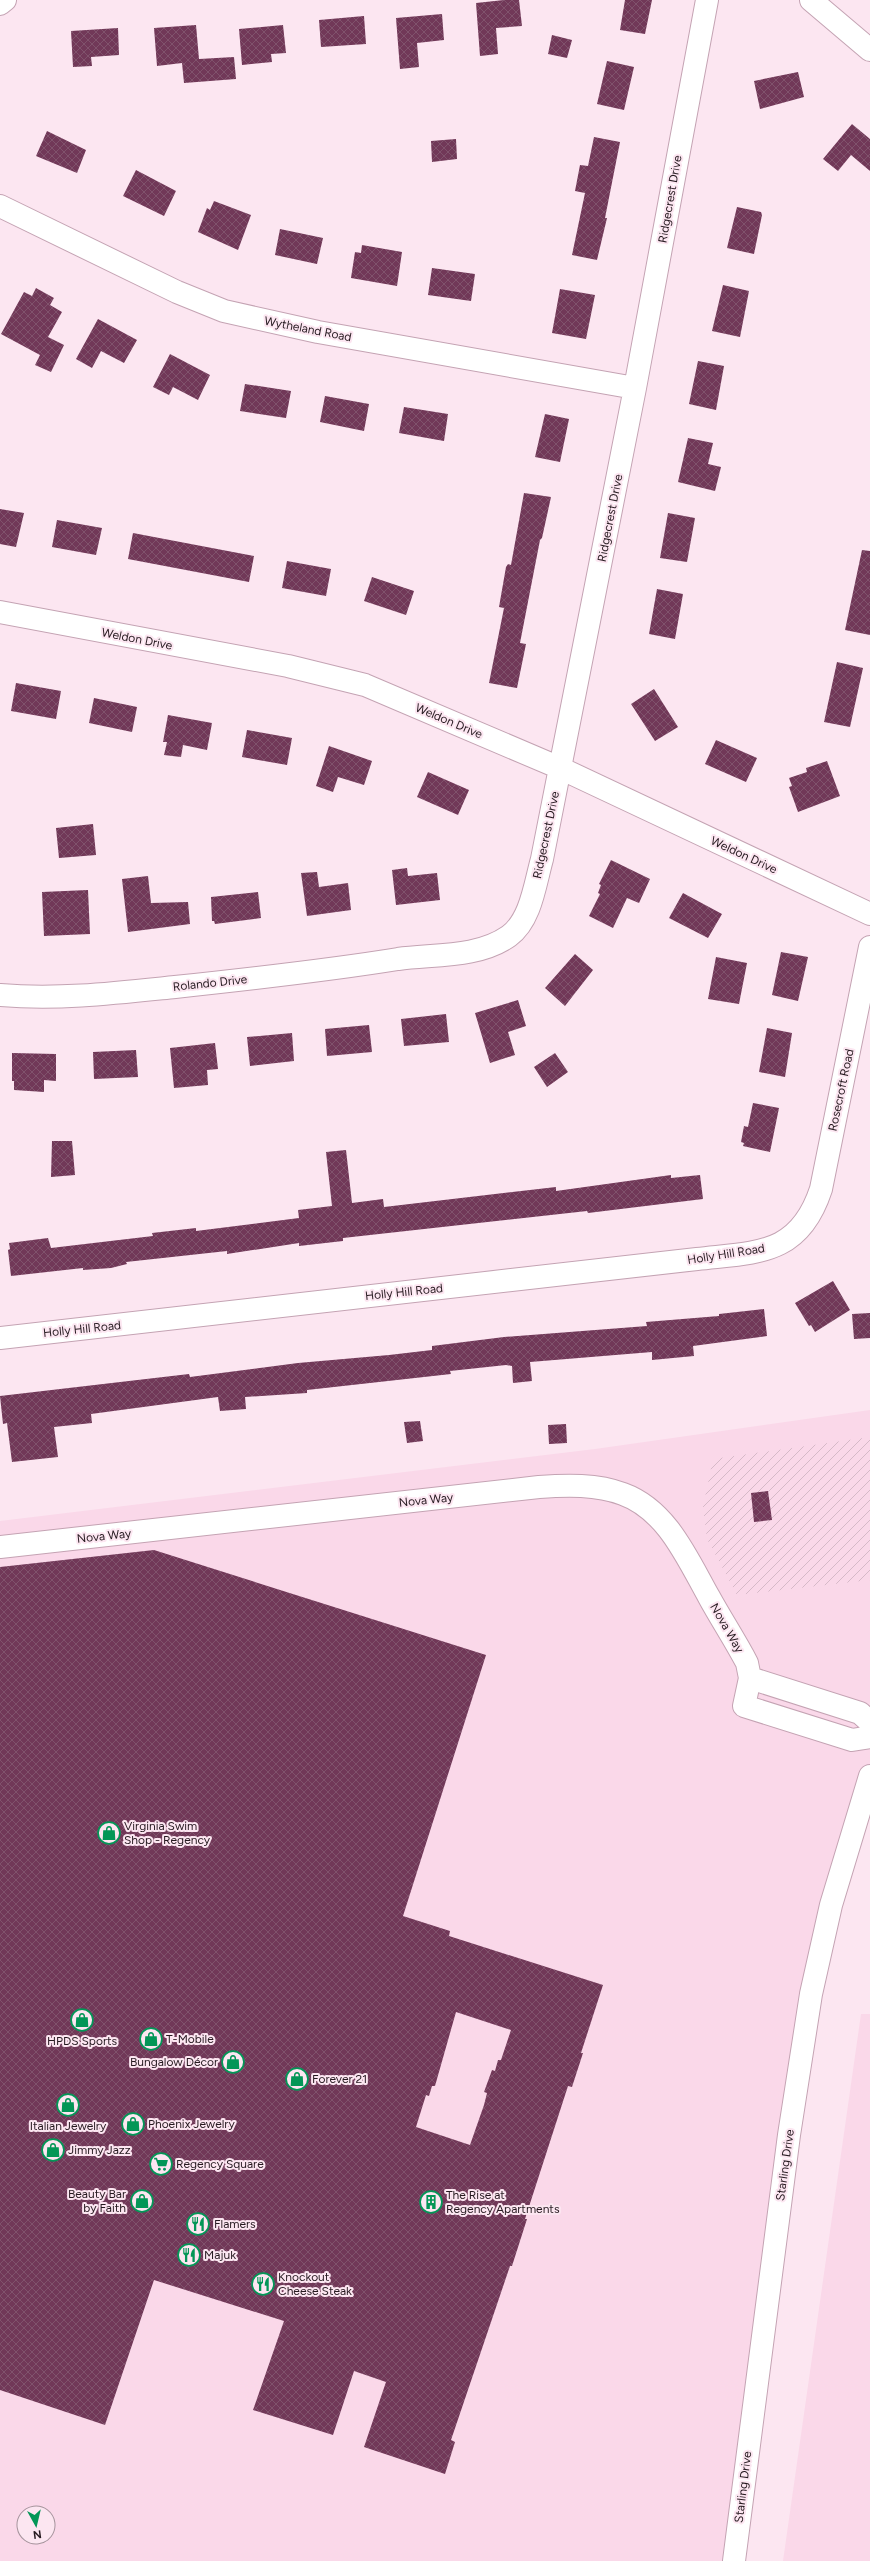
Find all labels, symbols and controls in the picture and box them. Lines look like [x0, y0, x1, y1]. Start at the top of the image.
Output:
street label: Ridgecrest Drive [655, 154, 685, 244]
street label: Wytheland Road [263, 314, 353, 344]
street label: Ridgecrest Drive [595, 473, 625, 563]
street label: Weldon Drive [101, 625, 174, 653]
street label: Weldon Drive [413, 701, 485, 742]
street label: Ridgecrest Drive [530, 790, 562, 880]
street label: Weldon Drive [709, 834, 780, 877]
street label: Rolando Drive [172, 972, 248, 994]
street label: Rosecroft Road [825, 1048, 857, 1132]
street label: Holly Hill Road [686, 1241, 766, 1267]
street label: Holly Hill Road [364, 1281, 444, 1303]
street label: Holly Hill Road [42, 1318, 122, 1340]
street label: Nova Way [398, 1490, 455, 1510]
street label: Nova Way [76, 1526, 133, 1546]
street label: Nova Way [707, 1601, 747, 1656]
place label: Virginia Swim Shop - Regency [124, 1819, 211, 1847]
shop icon: Virginia Swim Shop - Regency [96, 1820, 122, 1846]
shop icon: HPDS Sports [69, 2007, 95, 2033]
shop icon: T-Mobile [138, 2026, 164, 2052]
place label: T-Mobile [166, 2032, 214, 2046]
place label: HPDS Sports [47, 2034, 117, 2048]
shop icon: Bungalow Décor [220, 2049, 246, 2075]
place label: Bungalow Décor [130, 2055, 218, 2069]
shop icon: Forever 21 [284, 2066, 310, 2092]
place label: Forever 21 [312, 2072, 367, 2086]
shop icon: Italian Jewelry [55, 2092, 81, 2118]
shop icon: Phoenix Jewelry [120, 2111, 146, 2137]
place label: Phoenix Jewelry [148, 2117, 235, 2131]
place label: Italian Jewelry [30, 2119, 107, 2133]
street label: Starling Drive [773, 2128, 797, 2202]
shop icon: Jimmy Jazz [40, 2137, 66, 2163]
place label: Jimmy Jazz [68, 2143, 131, 2157]
supermarket icon: Regency Square [148, 2151, 174, 2177]
place label: Regency Square [176, 2157, 264, 2171]
place label: Beauty Bar by Faith [68, 2187, 126, 2215]
shop icon: Beauty Bar by Faith [129, 2188, 155, 2214]
place label: The Rise at Regency Apartments [446, 2188, 560, 2216]
building icon: The Rise at Regency Apartments [418, 2189, 444, 2215]
restaurant icon: Flamers [185, 2211, 211, 2237]
place label: Flamers [214, 2217, 256, 2231]
restaurant icon: Majuk [176, 2242, 202, 2268]
place label: Majuk [204, 2248, 236, 2262]
place label: Knockout Cheese Steak [278, 2270, 352, 2298]
restaurant icon: Knockout Cheese Steak [250, 2271, 276, 2297]
street label: Starling Drive [732, 2450, 754, 2524]
north arrow [16, 2505, 56, 2545]
text: N [32, 2527, 42, 2541]

